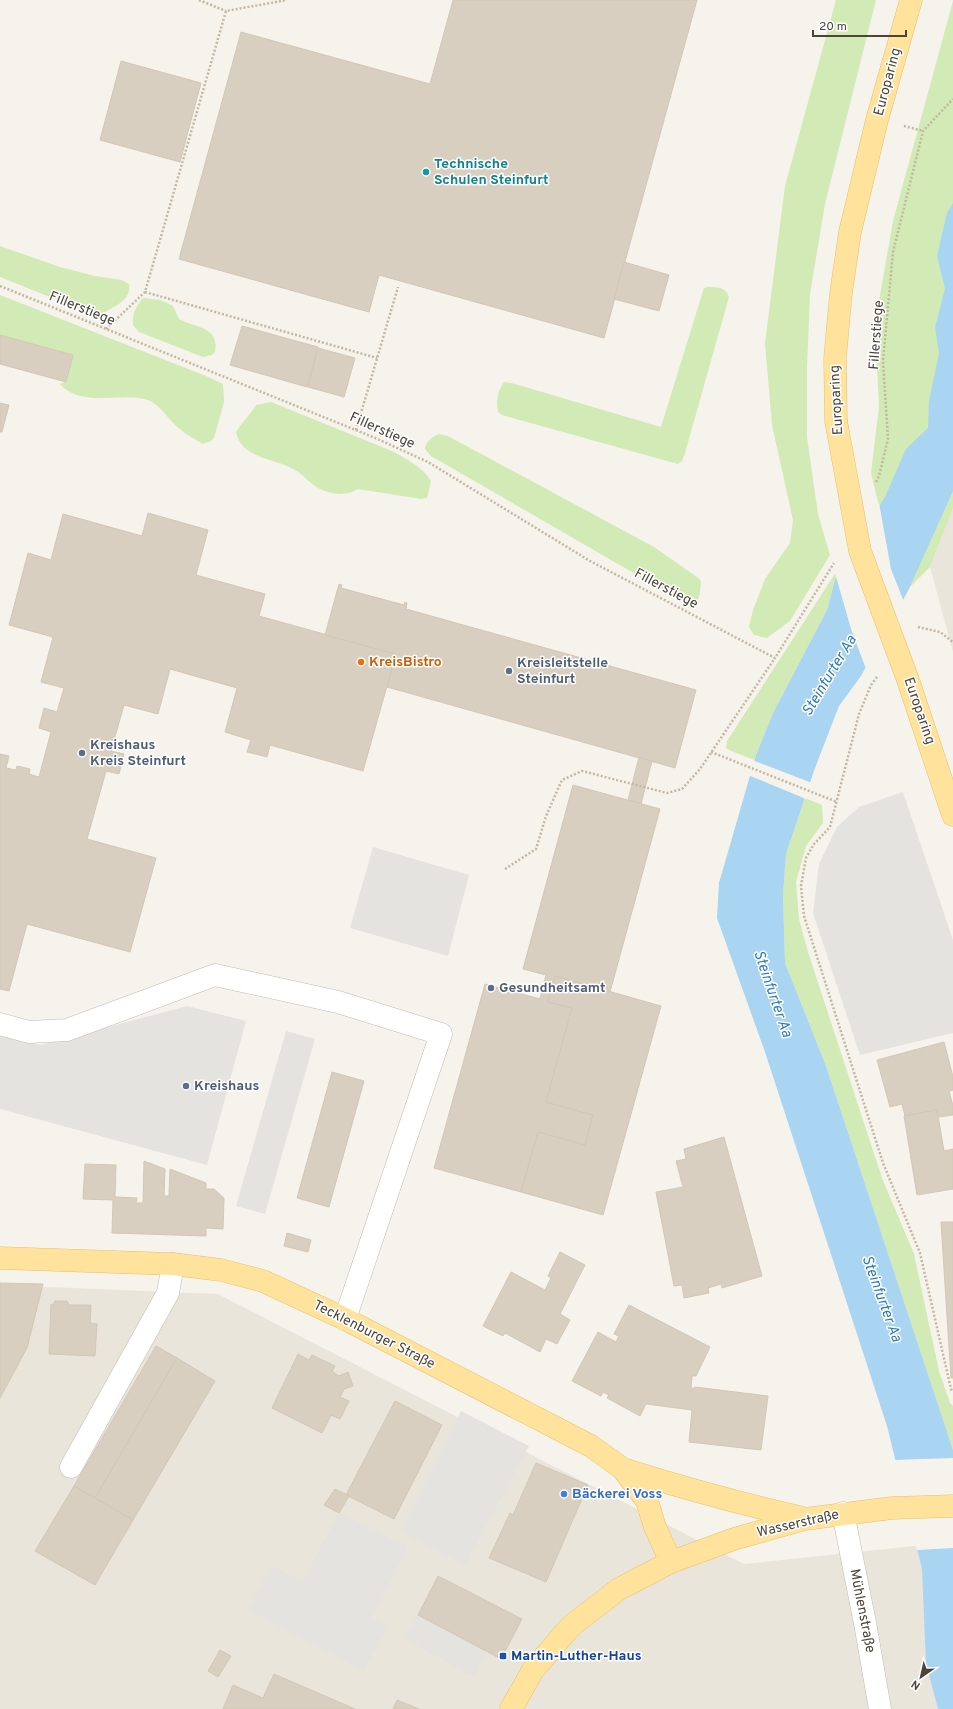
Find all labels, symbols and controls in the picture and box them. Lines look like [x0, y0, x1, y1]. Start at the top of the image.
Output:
scale bar [813, 12, 906, 38]
text: 20 m [819, 19, 847, 35]
street label: Europaring [871, 46, 905, 118]
place label: Technische Schulen Steinfurt [434, 156, 549, 189]
marker: Technische Schulen Steinfurt [421, 167, 431, 177]
street label: Fillerstiege [46, 288, 118, 330]
street label: Fillerstiege [866, 300, 888, 370]
street label: Europaring [827, 365, 847, 435]
street label: Fillerstiege [347, 409, 417, 453]
street label: Fillerstiege [631, 565, 701, 613]
water label: Steinfurter Aa [798, 632, 862, 720]
place label: KreisBistro [369, 654, 442, 671]
place label: Kreisleitstelle Steinfurt [517, 655, 608, 688]
marker: KreisBistro [356, 657, 366, 667]
marker: Kreisleitstelle Steinfurt [504, 666, 514, 676]
street label: Europaring [900, 675, 938, 747]
place label: Kreishaus Kreis Steinfurt [90, 737, 186, 770]
marker: Kreishaus Kreis Steinfurt [77, 748, 87, 758]
water label: Steinfurter Aa [748, 948, 796, 1040]
place label: Gesundheitsamt [499, 980, 605, 997]
marker: Gesundheitsamt [486, 983, 496, 993]
place label: Kreishaus [194, 1078, 259, 1095]
marker: Kreishaus [181, 1081, 191, 1091]
water label: Steinfurter Aa [857, 1253, 906, 1345]
street label: Tecklenburger Straße [310, 1297, 438, 1373]
place label: Bäckerei Voss [572, 1486, 663, 1503]
marker: Bäckerei Voss [559, 1489, 569, 1499]
street label: Wasserstraße [755, 1506, 841, 1542]
street label: Mühlenstraße [846, 1568, 878, 1654]
place label: Martin-Luther-Haus [511, 1648, 642, 1665]
marker: Martin-Luther-Haus [498, 1651, 508, 1661]
north arrow [901, 1657, 941, 1697]
text: N [909, 1676, 923, 1692]

